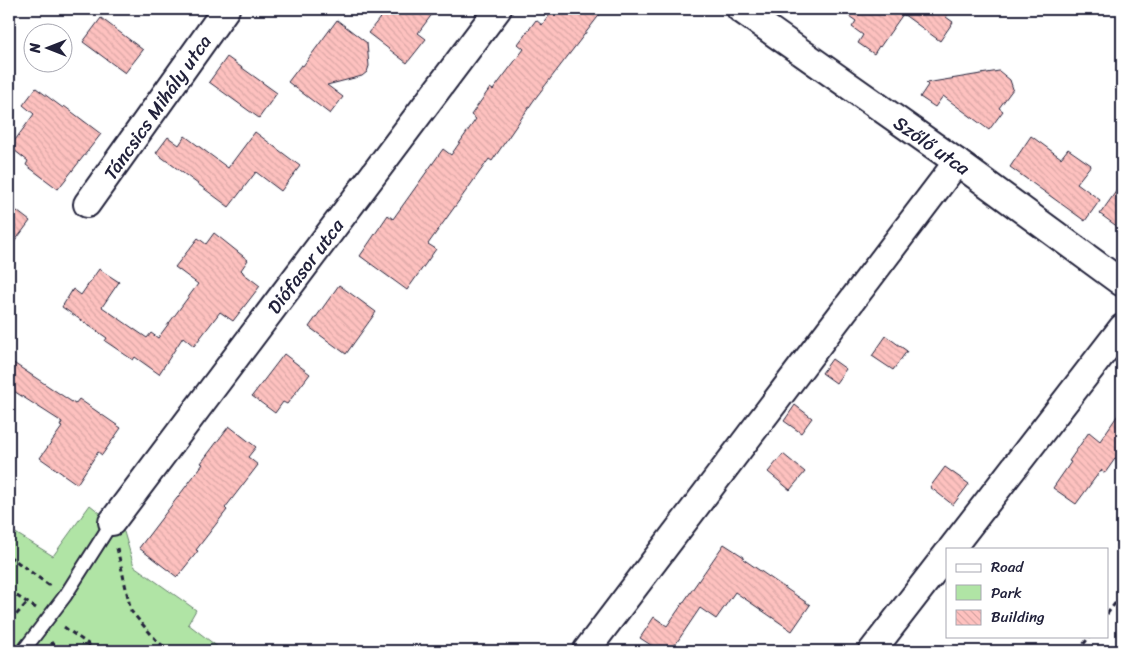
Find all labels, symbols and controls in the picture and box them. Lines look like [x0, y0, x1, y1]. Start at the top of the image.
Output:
north arrow [22, 22, 72, 72]
street label: Táncsics Mihály utca [95, 27, 220, 187]
text: N [23, 43, 48, 54]
street label: Szőlő utca [886, 107, 977, 184]
street label: Diófasor utca [258, 211, 353, 321]
legend [946, 548, 1108, 638]
text: Road [991, 554, 1024, 580]
text: Park [991, 580, 1022, 606]
text: Building [991, 604, 1045, 630]

